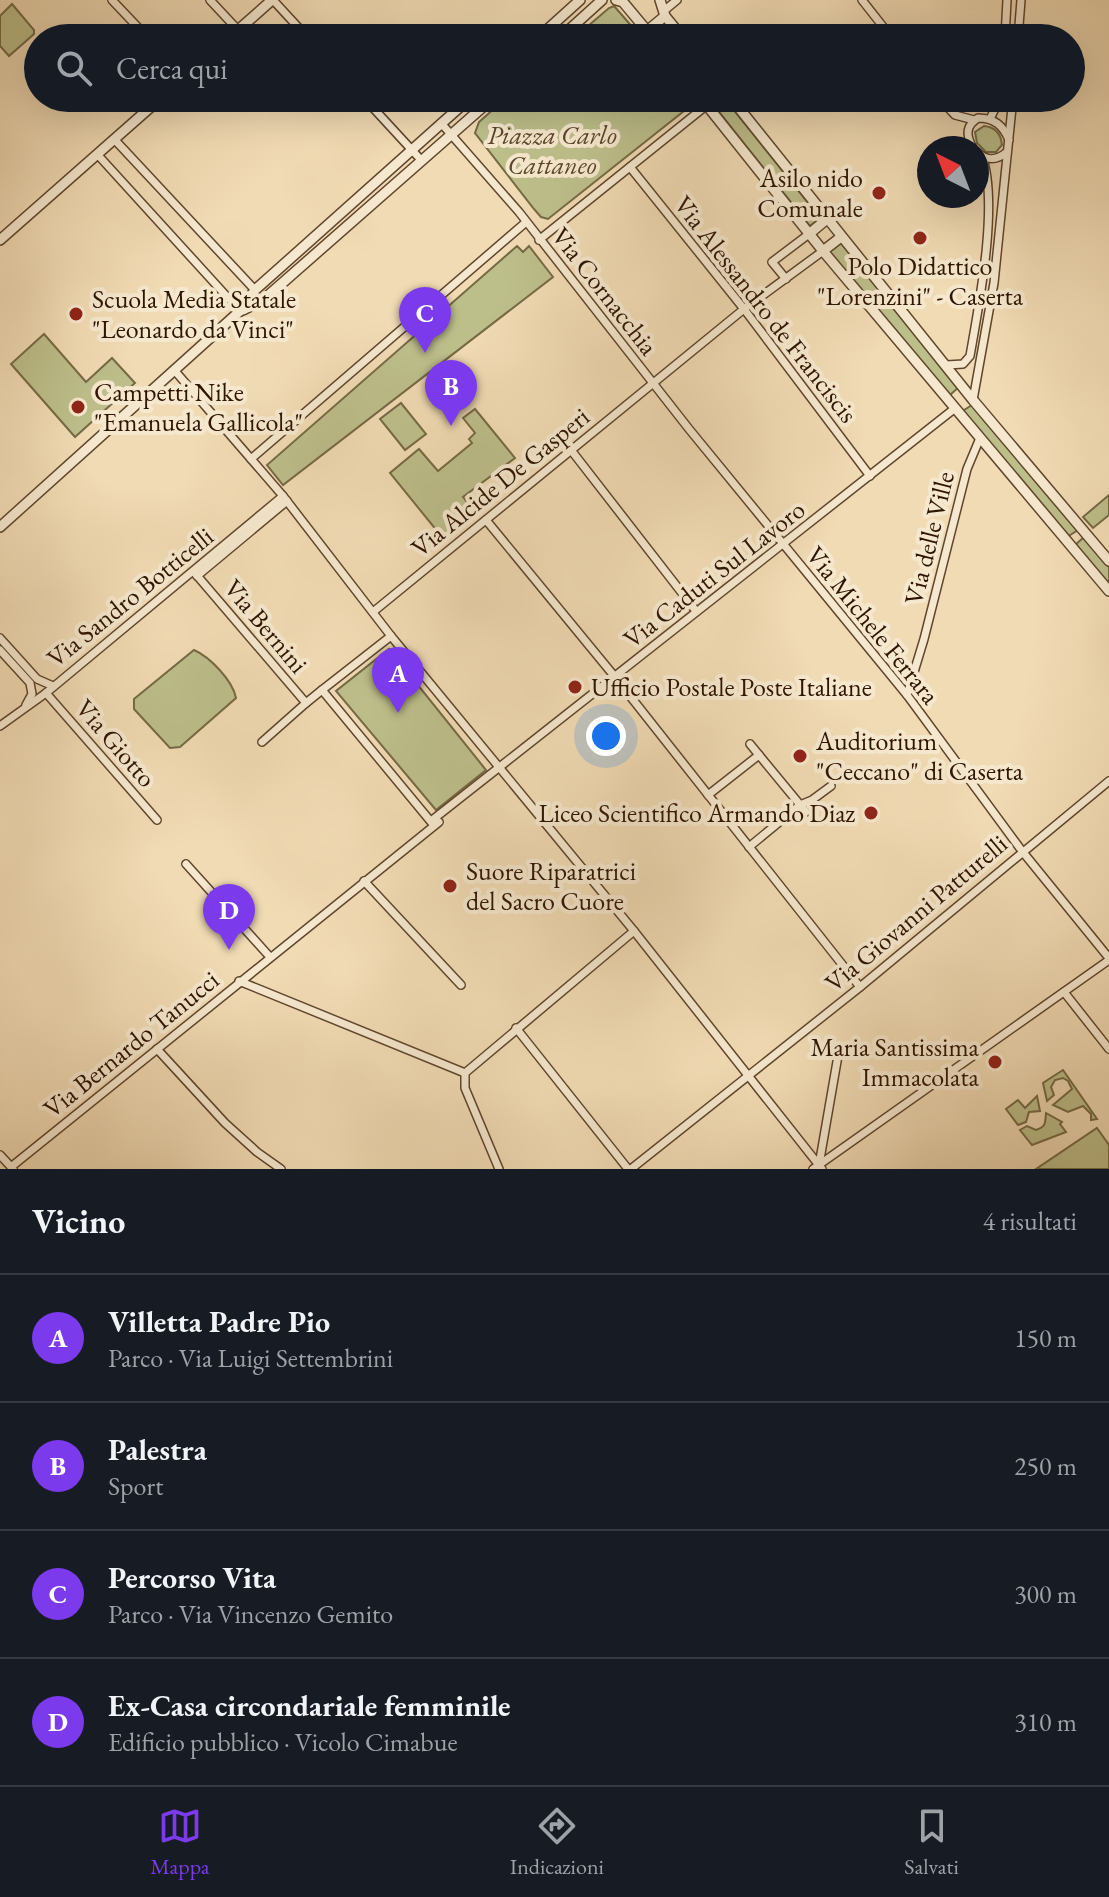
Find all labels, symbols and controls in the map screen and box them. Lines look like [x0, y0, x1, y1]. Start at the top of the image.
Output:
search box [24, 24, 1085, 112]
icon: search [52, 46, 96, 90]
text: Cerca qui [116, 49, 228, 88]
park label: Piazza Carlo Cattaneo [487, 118, 617, 182]
north arrow [917, 136, 989, 208]
place label: Asilo nido Comunale [757, 161, 863, 225]
marker: Asilo nido Comunale [870, 184, 888, 202]
street label: Via Alessandro de Franciscis [667, 188, 865, 430]
street label: Via Cornacchia [544, 220, 666, 363]
marker: Polo Didattico "Lorenzini" - Caserta [911, 229, 929, 247]
place label: Polo Didattico "Lorenzini" - Caserta [817, 249, 1024, 313]
place label: Scuola Media Statale "Leonardo da Vinci" [92, 282, 296, 346]
pin: C [399, 287, 451, 353]
marker: Scuola Media Statale "Leonardo da Vinci" [67, 305, 85, 323]
pin: B [425, 360, 477, 426]
place label: Campetti Nike "Emanuela Gallicola" [94, 375, 303, 439]
marker: Campetti Nike "Emanuela Gallicola" [69, 398, 87, 416]
street label: Via Alcide De Gasperi [404, 400, 596, 564]
street label: Via delle Ville [896, 468, 962, 608]
street label: Via Caduti Sul Lavoro [616, 492, 812, 656]
street label: Via Sandro Botticelli [40, 519, 220, 675]
street label: Via Michele Ferrara [799, 539, 948, 712]
street label: Via Bernini [217, 572, 315, 680]
pin: A [372, 647, 424, 713]
place label: Ufficio Postale Poste Italiane [591, 670, 872, 704]
marker: Ufficio Postale Poste Italiane [566, 678, 584, 696]
street label: Via Giotto [68, 692, 164, 794]
your location [586, 716, 626, 756]
place label: Auditorium "Ceccano" di Caserta [815, 724, 1024, 788]
marker: Auditorium "Ceccano" di Caserta [791, 747, 809, 765]
place label: Liceo Scientifico Armando Diaz [539, 796, 855, 830]
marker: Liceo Scientifico Armando Diaz [862, 804, 880, 822]
street label: Via Giovanni Patturelli [818, 827, 1014, 999]
place label: Suore Riparatrici del Sacro Cuore [466, 854, 636, 918]
marker: Suore Riparatrici del Sacro Cuore [441, 877, 459, 895]
pin: D [203, 884, 255, 950]
street label: Via Bernardo Tanucci [36, 963, 226, 1125]
place label: Maria Santissima Immacolata [811, 1030, 980, 1094]
marker: Maria Santissima Immacolata [986, 1053, 1004, 1071]
text: Vicino [32, 1199, 125, 1243]
text: 4 risultati [983, 1204, 1077, 1238]
text: Villetta Padre Pio [108, 1302, 330, 1341]
text: A [49, 1321, 67, 1355]
text: 150 m [1014, 1321, 1077, 1355]
text: Parco · Via Luigi Settembrini [108, 1341, 393, 1375]
text: Palestra [108, 1430, 207, 1469]
text: B [50, 1449, 66, 1483]
text: 250 m [1014, 1449, 1077, 1483]
text: Sport [108, 1469, 163, 1503]
text: Percorso Vita [108, 1558, 276, 1597]
text: C [49, 1577, 67, 1611]
text: 300 m [1014, 1577, 1077, 1611]
text: Parco · Via Vincenzo Gemito [108, 1597, 393, 1631]
text: Ex-Casa circondariale femminile [108, 1686, 511, 1725]
text: D [48, 1705, 68, 1739]
text: 310 m [1014, 1705, 1077, 1739]
text: Edificio pubblico · Vicolo Cimabue [108, 1725, 458, 1759]
tab: Mappa [150, 1804, 209, 1881]
tab: Indicazioni [510, 1804, 604, 1881]
tab: Salvati [904, 1804, 959, 1881]

